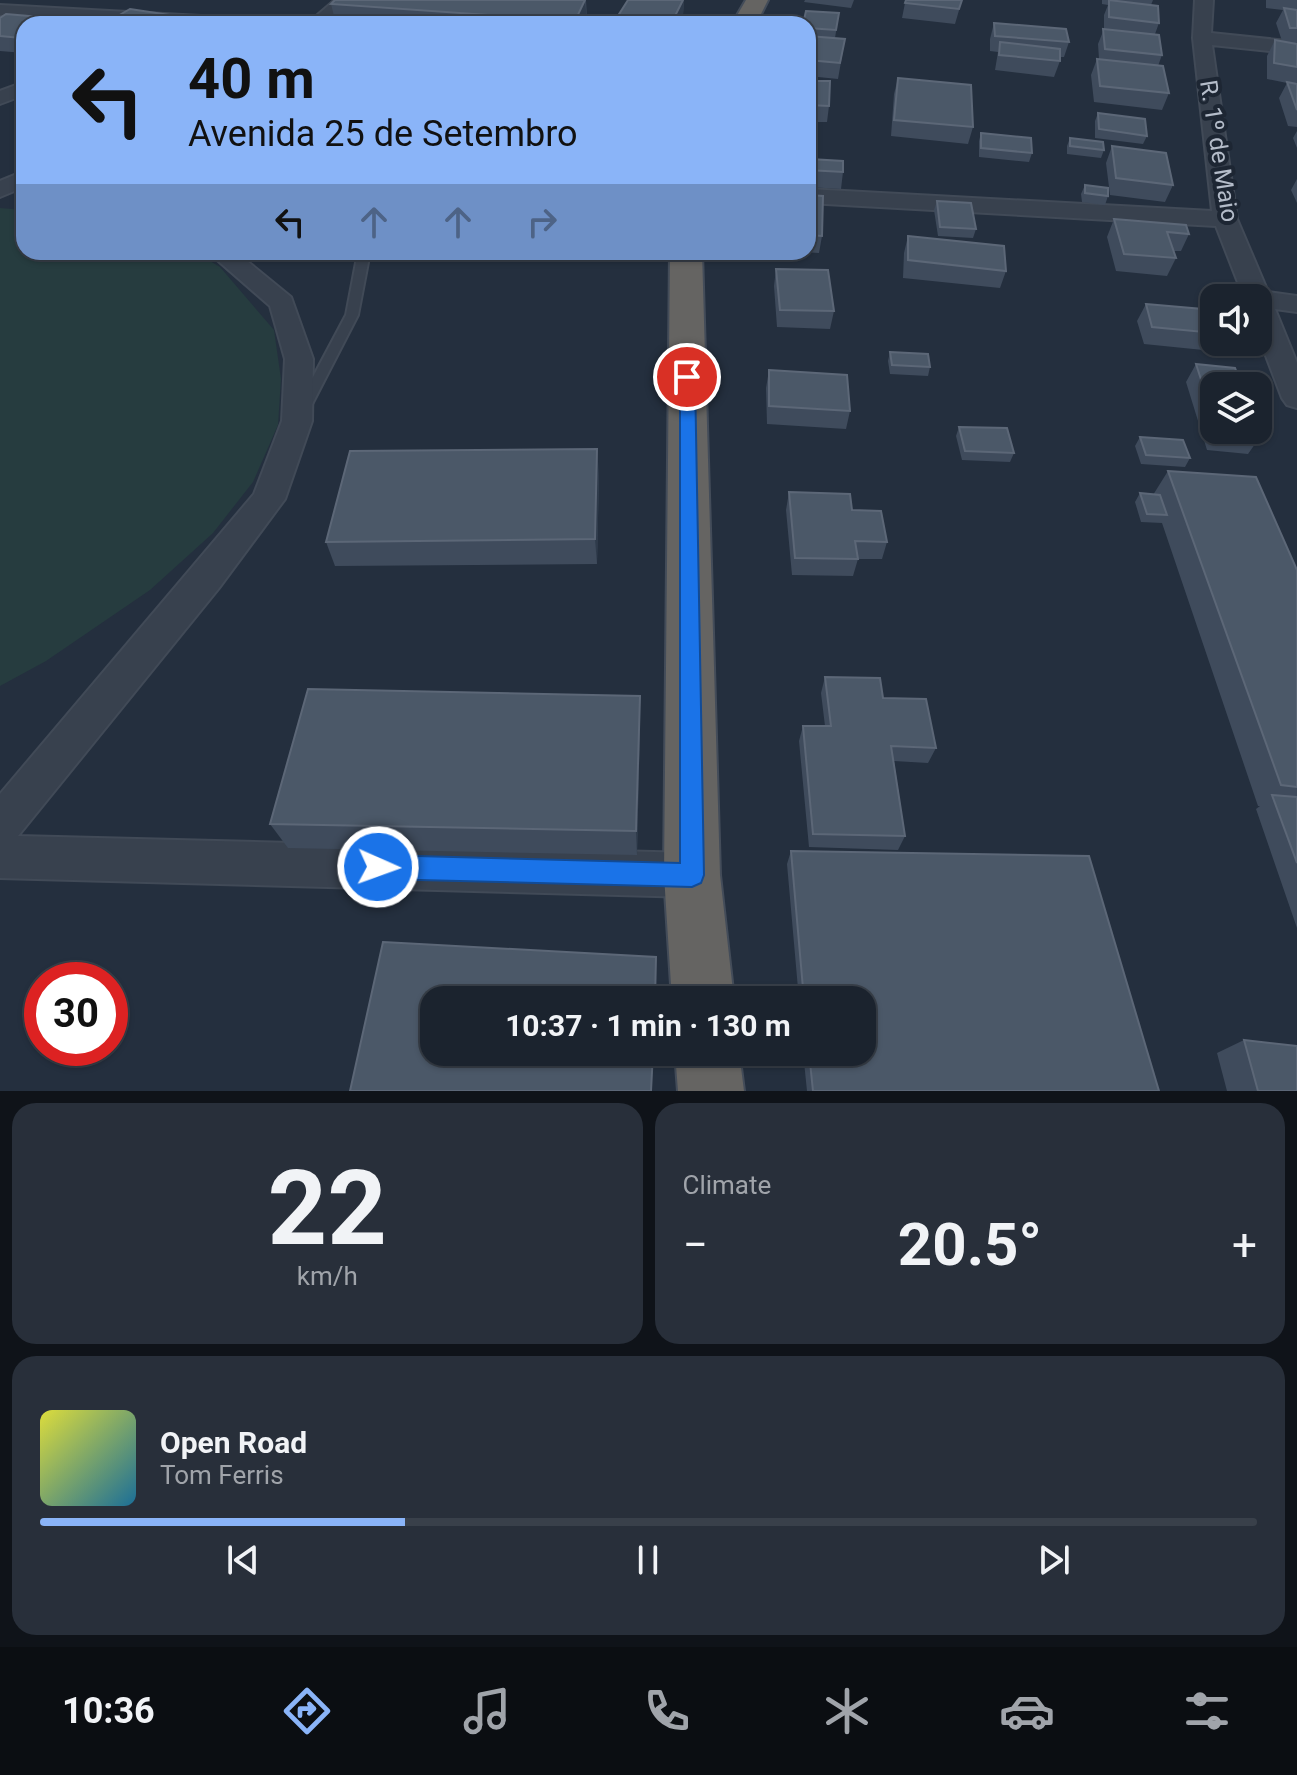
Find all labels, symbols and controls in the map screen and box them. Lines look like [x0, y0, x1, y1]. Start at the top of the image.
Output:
text: 40 m [188, 46, 315, 112]
icon: left [56, 48, 160, 152]
street label: R. 1º de Maio [1194, 78, 1244, 224]
text: Avenida 25 de Setembro [188, 113, 578, 155]
icon: left [268, 200, 312, 244]
icon: ahead [352, 200, 396, 244]
icon: ahead [436, 200, 480, 244]
icon: right [520, 200, 564, 244]
map controls [1200, 284, 1272, 444]
button: sound [1200, 284, 1272, 356]
pin [653, 343, 721, 411]
icon: arrive [665, 355, 709, 399]
button: layers [1200, 372, 1272, 444]
position arrow [336, 825, 420, 909]
speed limit sign: 30 [24, 962, 128, 1066]
text: 10:37 · 1 min · 130 m [505, 1008, 791, 1043]
text: 22 [268, 1148, 387, 1269]
text: Climate [683, 1170, 771, 1200]
text: 20.5° [898, 1209, 1042, 1280]
text: − [683, 1219, 708, 1271]
text: + [1232, 1219, 1257, 1271]
text: km/h [297, 1261, 358, 1291]
text: Open Road [160, 1425, 307, 1460]
text: Tom Ferris [160, 1460, 284, 1490]
icon: previous [221, 1538, 265, 1582]
icon: pause [626, 1538, 670, 1582]
icon: next [1032, 1538, 1076, 1582]
icon: directions [279, 1683, 335, 1739]
icon: music [459, 1683, 515, 1739]
icon: phone [639, 1683, 695, 1739]
icon: climate [819, 1683, 875, 1739]
icon: car [999, 1683, 1055, 1739]
icon: filters [1179, 1683, 1235, 1739]
text: 10:36 [62, 1690, 155, 1732]

